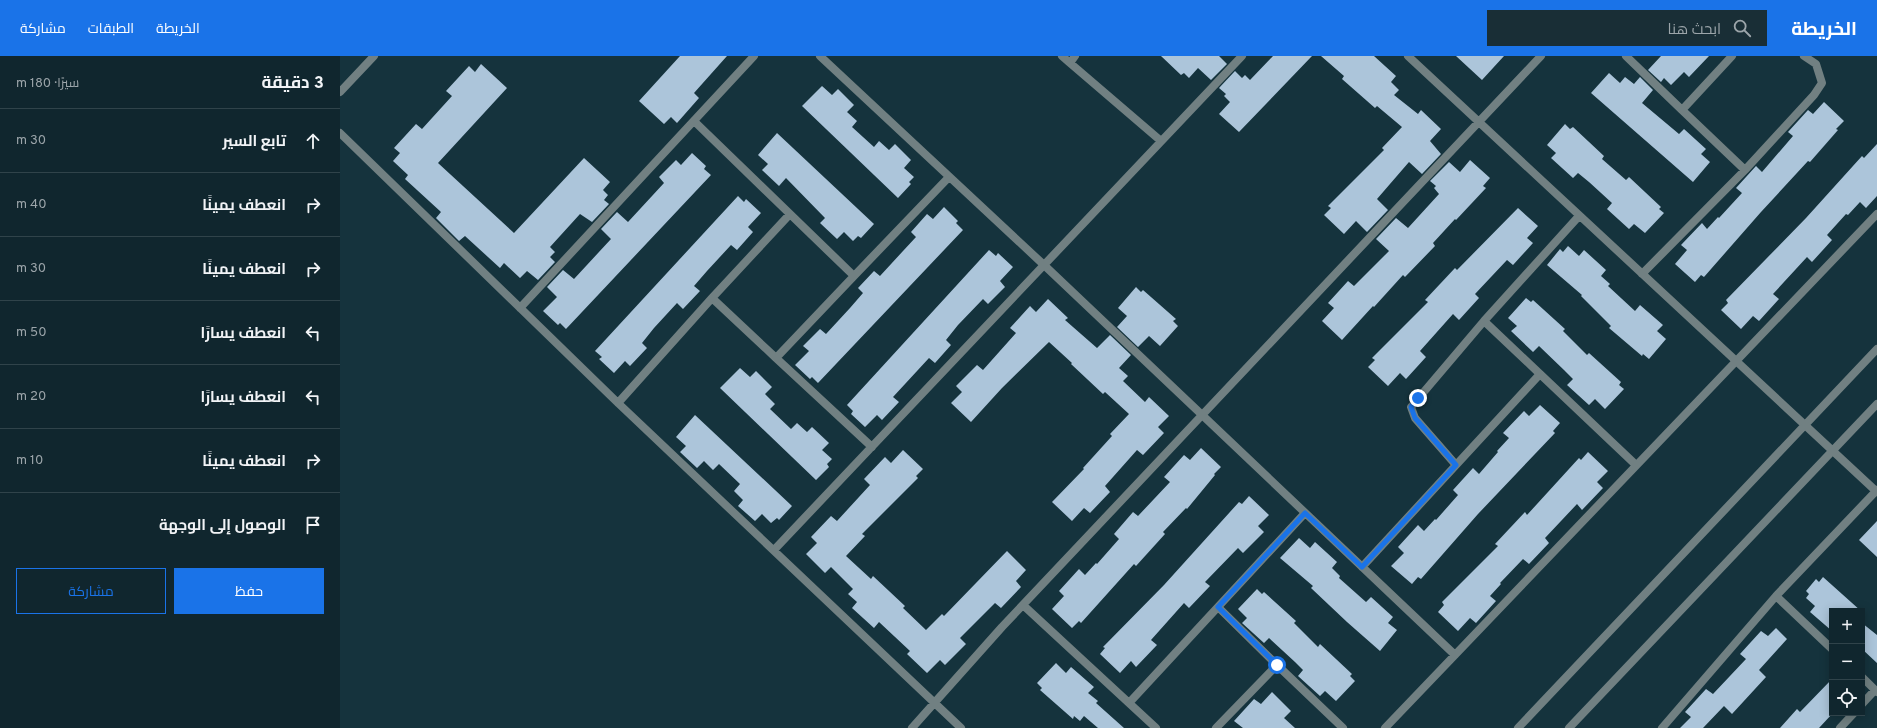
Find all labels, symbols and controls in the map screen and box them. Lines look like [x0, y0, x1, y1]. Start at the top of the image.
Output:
search box [1487, 10, 1767, 46]
icon: search [1731, 17, 1753, 39]
text: الخريطة [1791, 18, 1857, 42]
text: مشاركة [20, 21, 66, 38]
text: الطبقات [88, 21, 134, 38]
text: الخريطة [156, 21, 200, 38]
text: ابحث هنا [1668, 21, 1721, 40]
text: 3 دقيقة [261, 73, 324, 95]
text: سيرًا · 180 m [16, 76, 79, 92]
icon: ahead [302, 130, 324, 152]
text: 30 m [16, 133, 46, 149]
text: تابع السير [223, 133, 286, 152]
icon: right [302, 194, 324, 216]
text: 40 m [16, 197, 47, 213]
text: انعطف يمينًا [202, 197, 286, 216]
icon: right [302, 258, 324, 280]
text: 30 m [16, 261, 46, 277]
text: انعطف يمينًا [202, 261, 286, 280]
icon: left [302, 322, 324, 344]
text: 50 m [16, 325, 46, 341]
text: انعطف يسارًا [200, 325, 286, 344]
icon: left [302, 386, 324, 408]
text: 20 m [16, 389, 46, 405]
text: انعطف يسارًا [200, 389, 286, 408]
route end [1409, 389, 1427, 407]
icon: right [302, 450, 324, 472]
text: 10 m [16, 453, 43, 469]
text: انعطف يمينًا [202, 453, 286, 472]
icon: arrive [302, 514, 324, 536]
text: الوصول إلى الوجهة [159, 517, 286, 536]
button: مشاركة [16, 568, 166, 614]
button: حفظ [174, 568, 324, 614]
map controls [1829, 608, 1865, 716]
button: + [1829, 608, 1865, 644]
button: − [1829, 644, 1865, 680]
route start [1268, 656, 1286, 674]
button: locate [1829, 680, 1865, 716]

